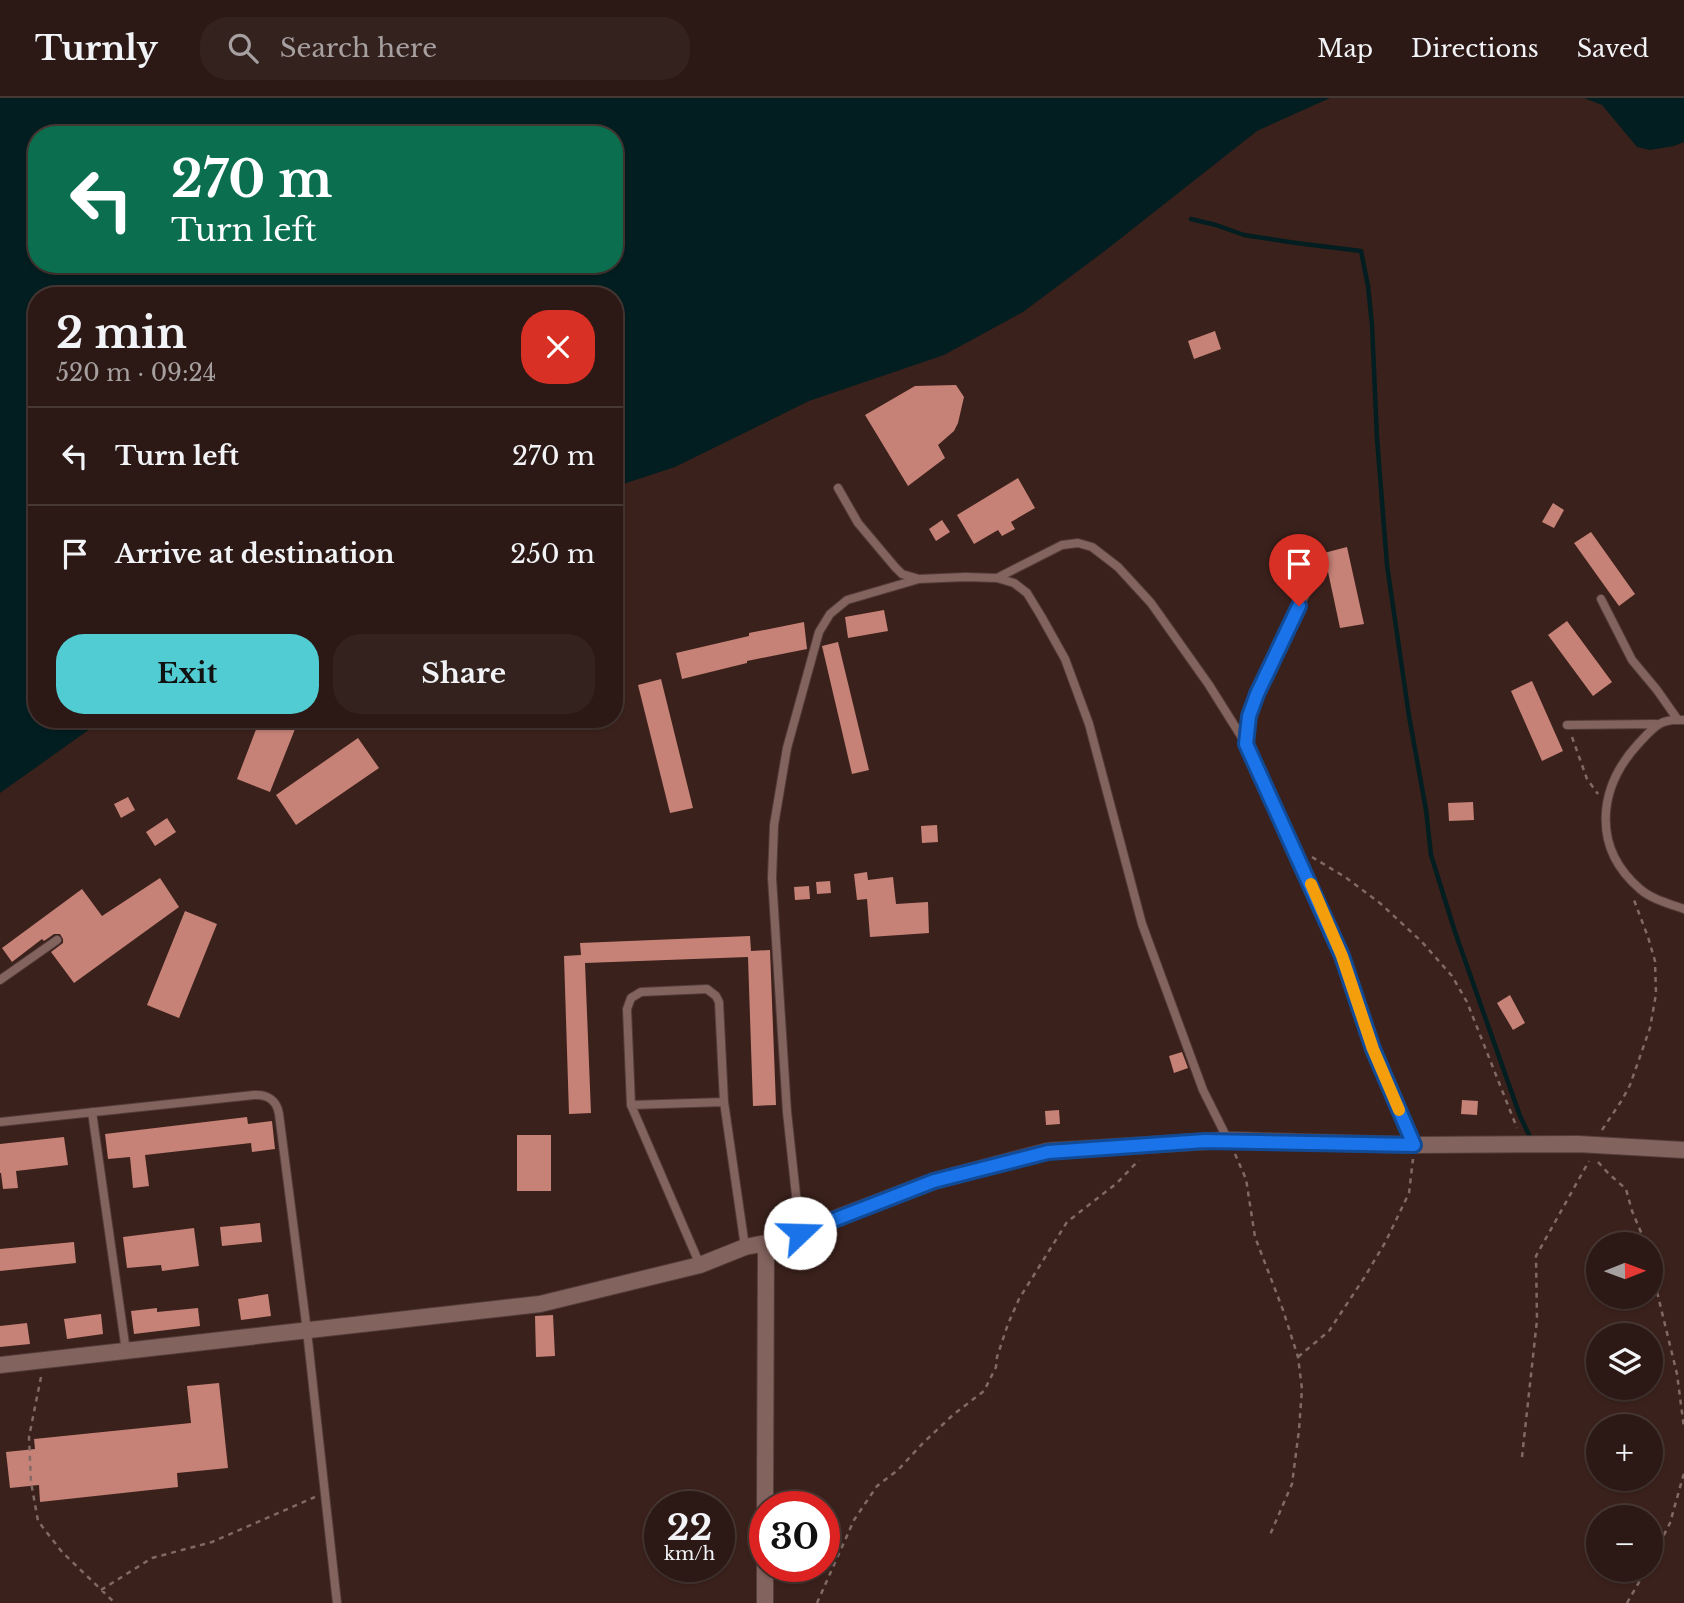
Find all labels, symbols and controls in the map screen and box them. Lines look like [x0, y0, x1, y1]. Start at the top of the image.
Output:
search box [200, 17, 690, 80]
text: Turnly [35, 28, 158, 69]
icon: search [224, 29, 262, 67]
text: Search here [280, 32, 437, 64]
text: Map [1317, 34, 1373, 63]
text: Directions [1411, 34, 1539, 63]
text: Saved [1577, 34, 1649, 63]
text: 270 m [171, 149, 332, 210]
icon: left [56, 154, 147, 245]
text: Turn left [171, 210, 317, 250]
text: 2 min [56, 307, 187, 359]
button: close [521, 310, 595, 384]
text: 520 m · 09:24 [56, 359, 216, 387]
icon: left [56, 437, 94, 475]
text: Turn left [115, 440, 239, 472]
text: 270 m [512, 440, 595, 472]
pin [1269, 534, 1329, 606]
icon: arrive [56, 535, 94, 573]
text: Arrive at destination [115, 538, 395, 570]
text: 250 m [510, 538, 595, 570]
icon: arrive [1280, 545, 1318, 583]
button: Exit [56, 634, 319, 714]
button: Share [333, 634, 595, 714]
position arrow [763, 1196, 837, 1270]
north arrow [1586, 1232, 1662, 1309]
map controls [1586, 1232, 1663, 1582]
button: layers [1586, 1323, 1663, 1400]
button: + [1586, 1414, 1663, 1491]
speed limit sign: 30 [749, 1491, 840, 1582]
button: − [1586, 1505, 1663, 1582]
text: 22 [667, 1506, 712, 1549]
text: km/h [664, 1543, 715, 1565]

